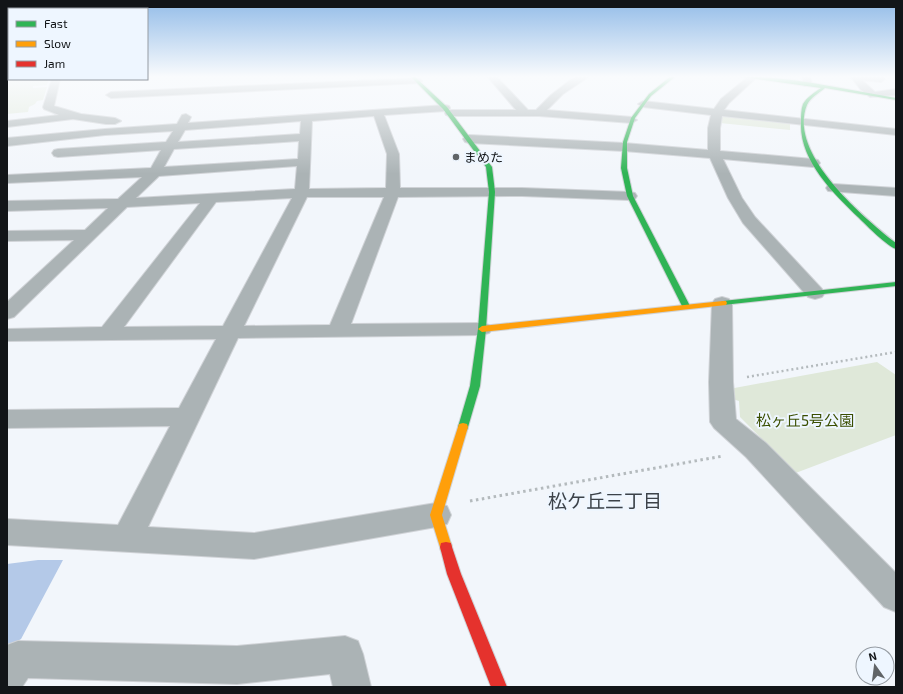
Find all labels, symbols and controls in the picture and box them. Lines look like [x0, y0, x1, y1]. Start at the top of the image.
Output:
legend [8, 8, 148, 80]
text: Fast [44, 16, 68, 30]
text: Slow [44, 36, 71, 50]
text: Jam [44, 56, 65, 70]
place label: まめた [464, 149, 503, 165]
marker: まめた [451, 152, 461, 162]
park label: 松ヶ丘5号公園 [756, 411, 854, 429]
district label: 松ケ丘三丁目 [548, 489, 662, 512]
north arrow [855, 646, 895, 686]
text: N [867, 649, 878, 663]

